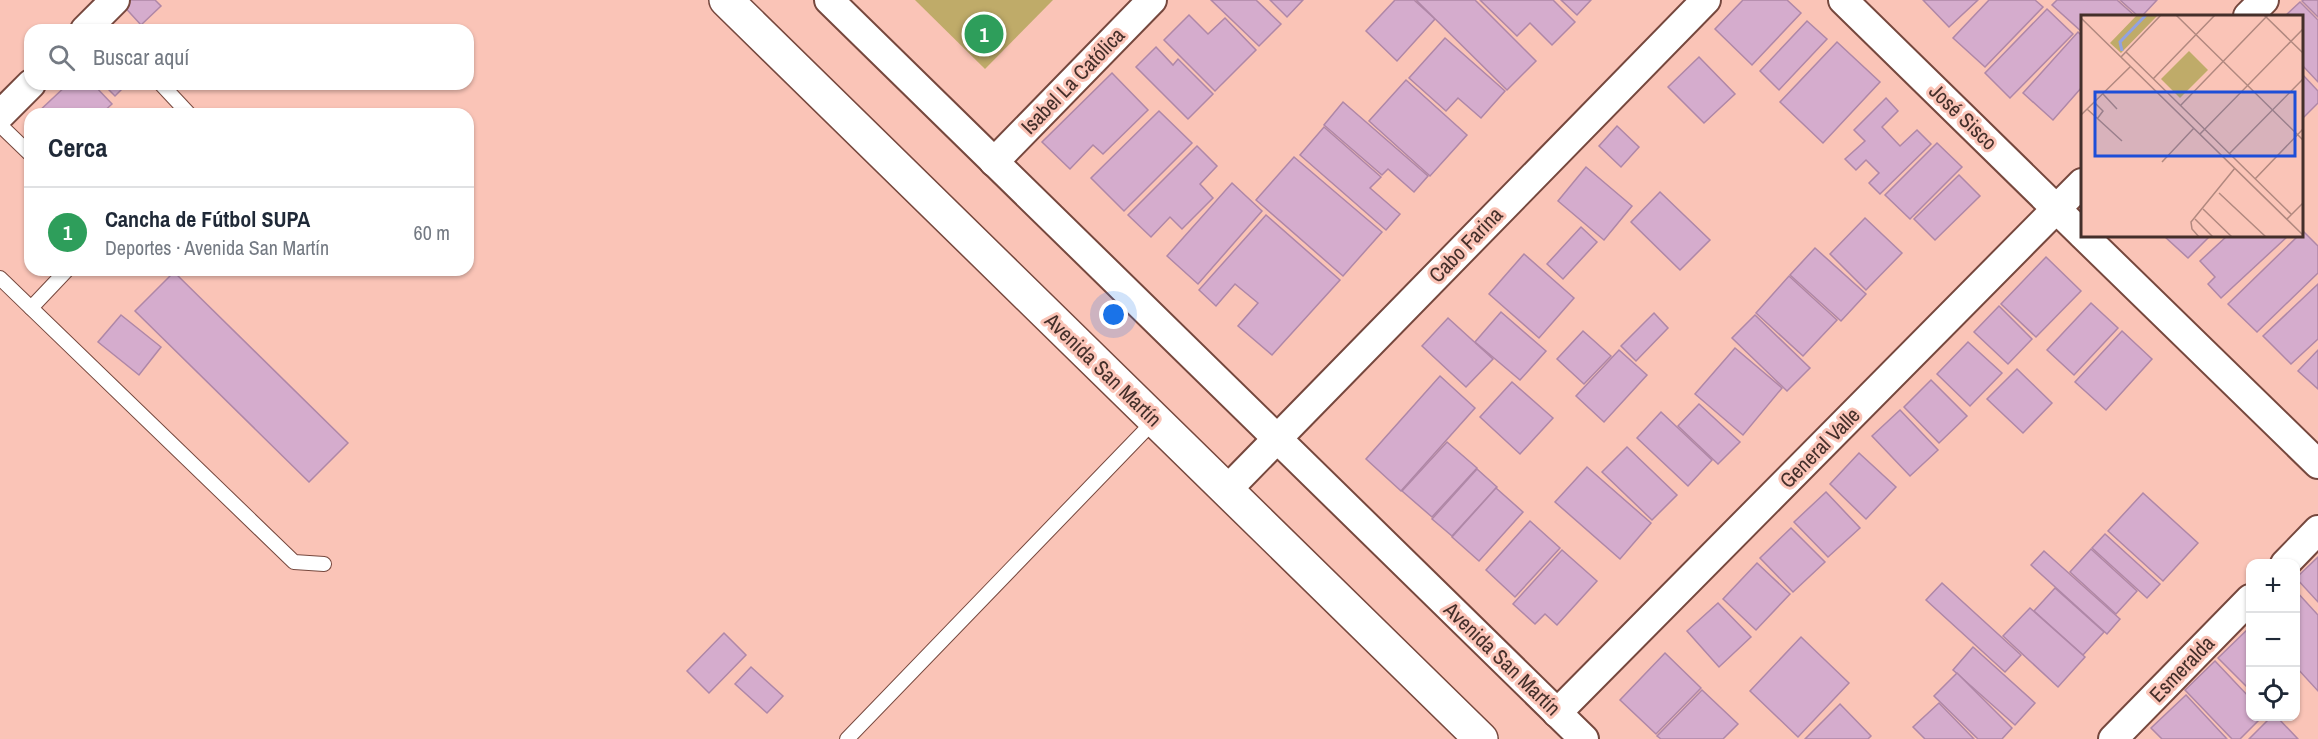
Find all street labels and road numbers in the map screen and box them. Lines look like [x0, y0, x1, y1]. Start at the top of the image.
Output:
street label: Isabel La Católica [1014, 21, 1131, 140]
street label: José Sisco [1923, 77, 2004, 156]
street label: Cabo Farina [1422, 200, 1509, 289]
street label: Avenida San Martín [1038, 306, 1168, 433]
street label: General Valle [1773, 401, 1866, 494]
street label: Avenida San Martín [1437, 595, 1567, 722]
street label: Esmeralda [2143, 629, 2221, 708]

